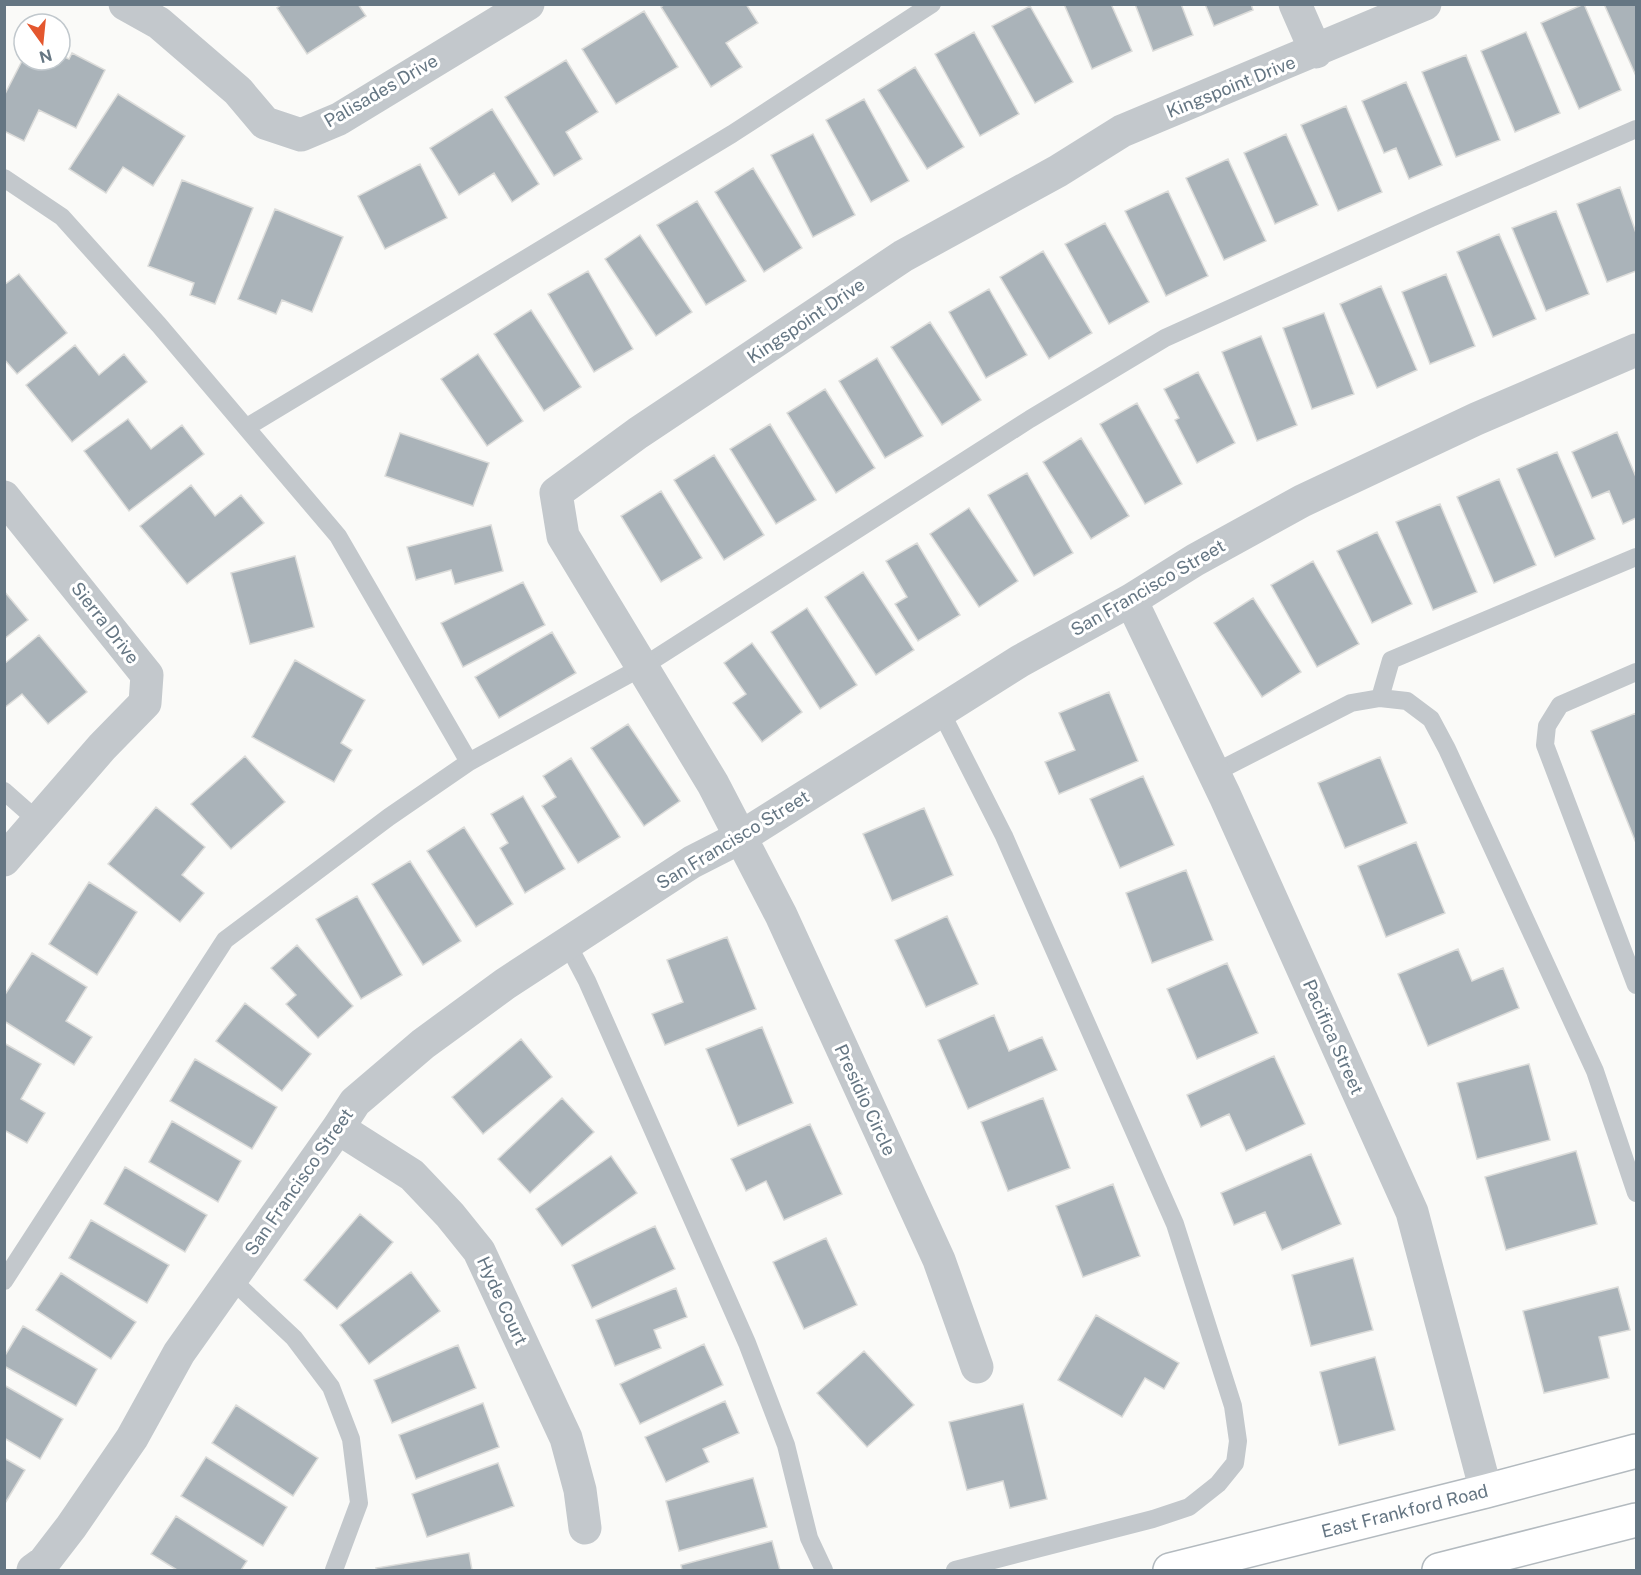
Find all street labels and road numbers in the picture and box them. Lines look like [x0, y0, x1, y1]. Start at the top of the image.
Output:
street label: Palisades Drive [320, 50, 441, 132]
street label: Kingspoint Drive [1163, 51, 1298, 122]
street label: Kingspoint Drive [743, 274, 868, 368]
street label: San Francisco Street [1067, 535, 1229, 640]
street label: Sierra Drive [67, 578, 144, 668]
street label: San Francisco Street [653, 786, 813, 893]
street label: Pacifica Street [1299, 976, 1368, 1097]
street label: Presidio Circle [830, 1041, 900, 1159]
street label: San Francisco Street [240, 1104, 357, 1259]
street label: Hyde Court [473, 1253, 532, 1348]
street label: East Frankford Road [1319, 1480, 1490, 1542]

